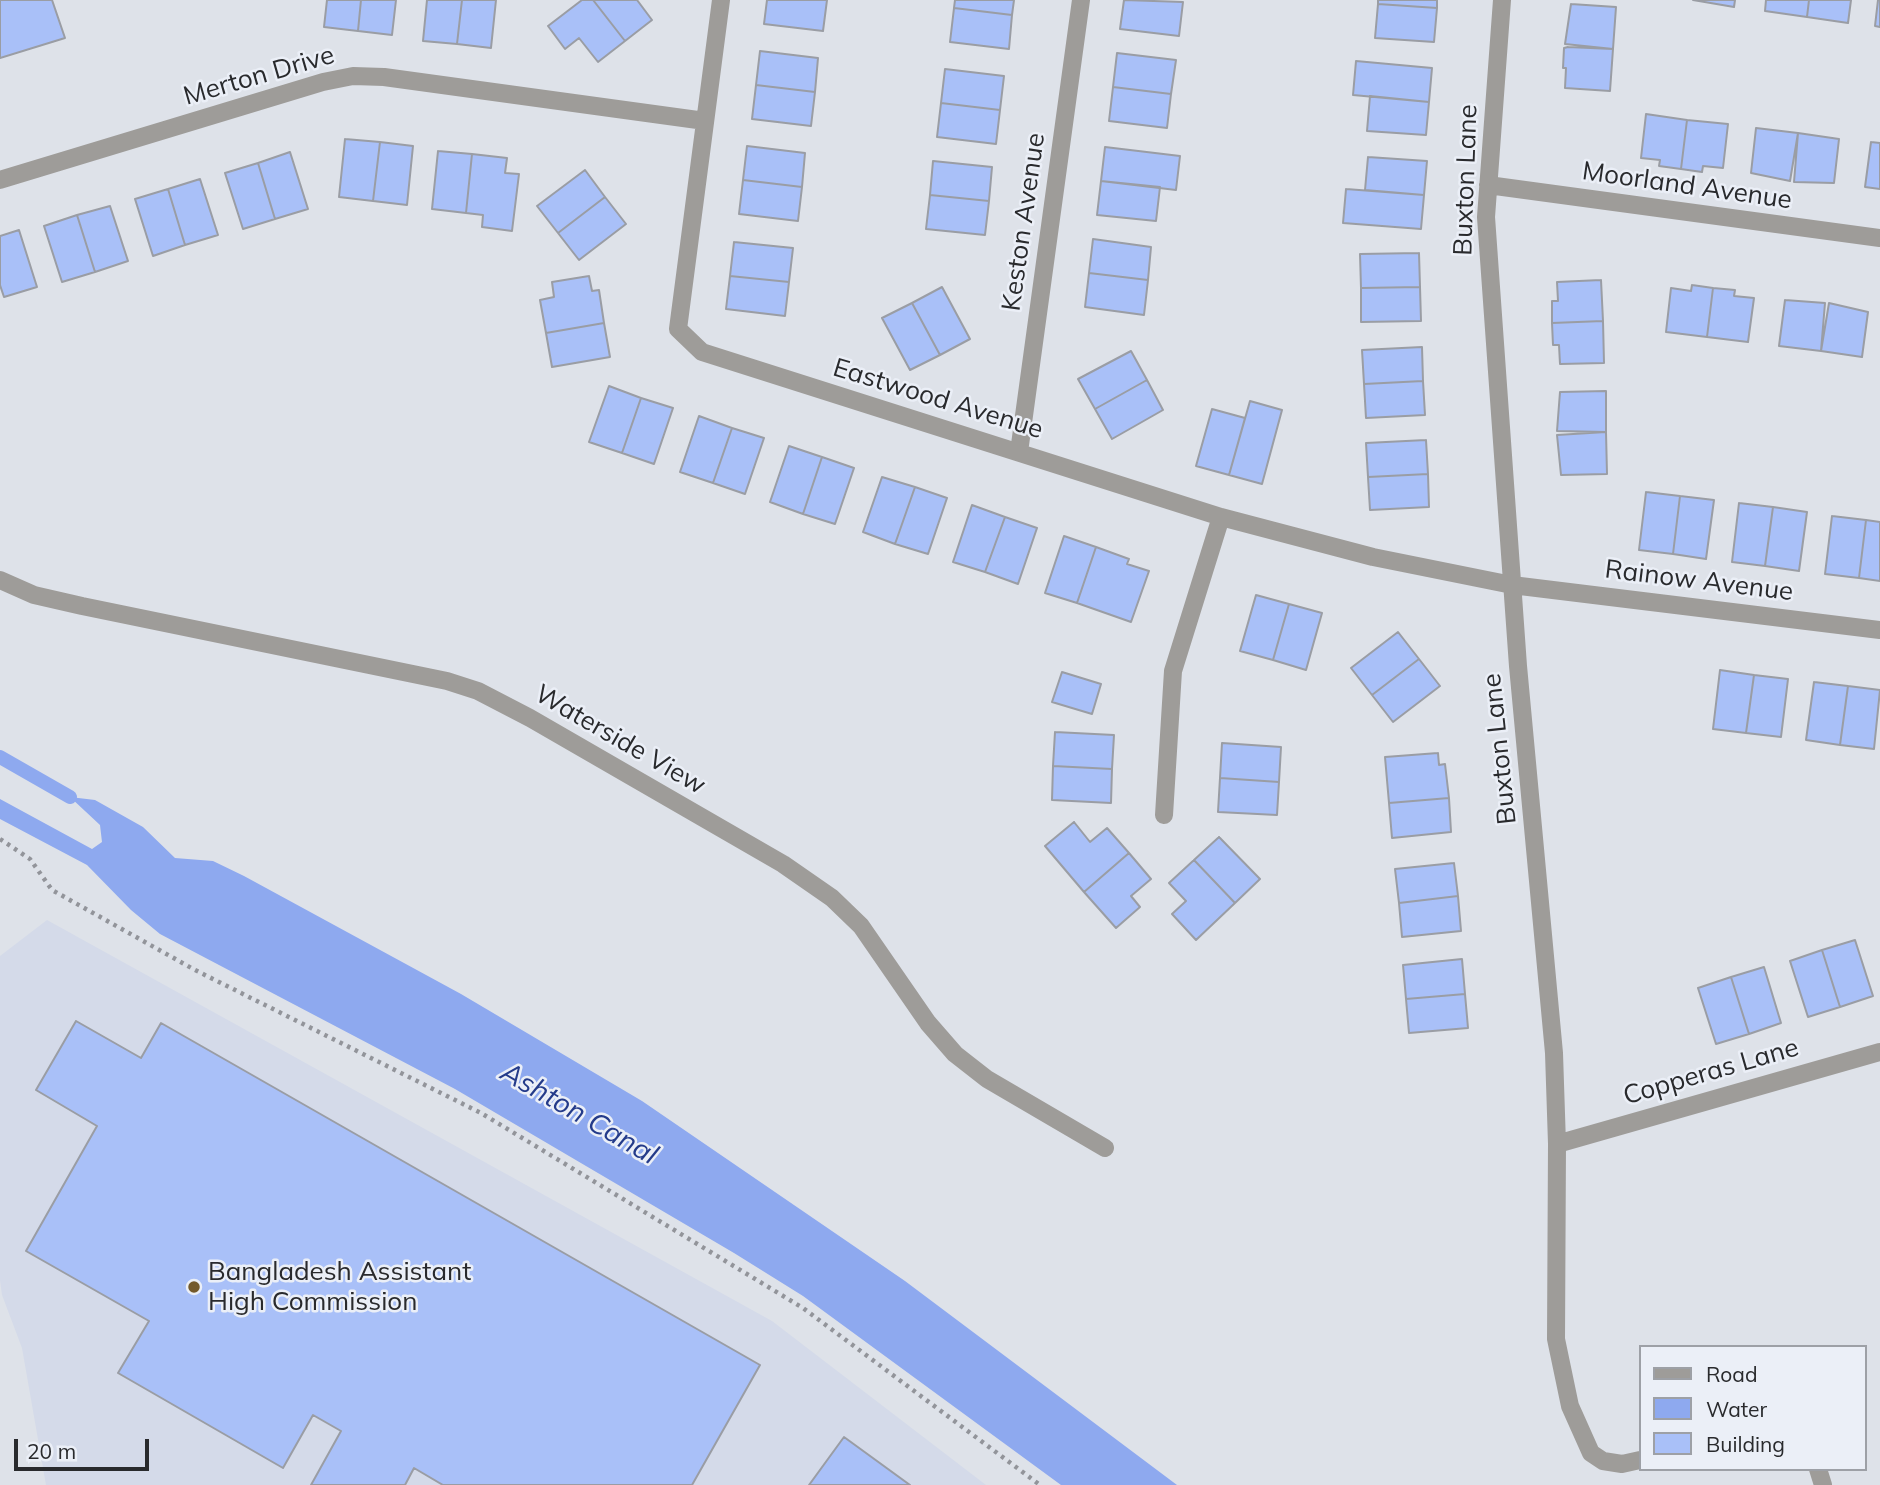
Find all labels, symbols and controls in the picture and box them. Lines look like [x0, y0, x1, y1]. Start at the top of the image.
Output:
street label: Merton Drive [180, 40, 338, 112]
street label: Buxton Lane [1448, 104, 1484, 256]
street label: Keston Avenue [996, 131, 1052, 313]
street label: Moorland Avenue [1580, 156, 1794, 216]
street label: Eastwood Avenue [829, 352, 1047, 446]
street label: Rainow Avenue [1603, 554, 1795, 608]
street label: Buxton Lane [1477, 672, 1523, 826]
street label: Waterside View [529, 678, 711, 802]
street label: Copperas Lane [1620, 1032, 1802, 1112]
water label: Ashton Canal [495, 1056, 663, 1172]
place label: Bangladesh Assistant High Commission [208, 1256, 471, 1318]
marker: Bangladesh Assistant High Commission [186, 1279, 202, 1295]
legend [1638, 1345, 1866, 1471]
text: Road [1706, 1361, 1757, 1387]
text: Water [1706, 1396, 1767, 1422]
scale bar [18, 1426, 152, 1470]
text: Building [1706, 1431, 1785, 1457]
text: 20 m [27, 1438, 76, 1464]

